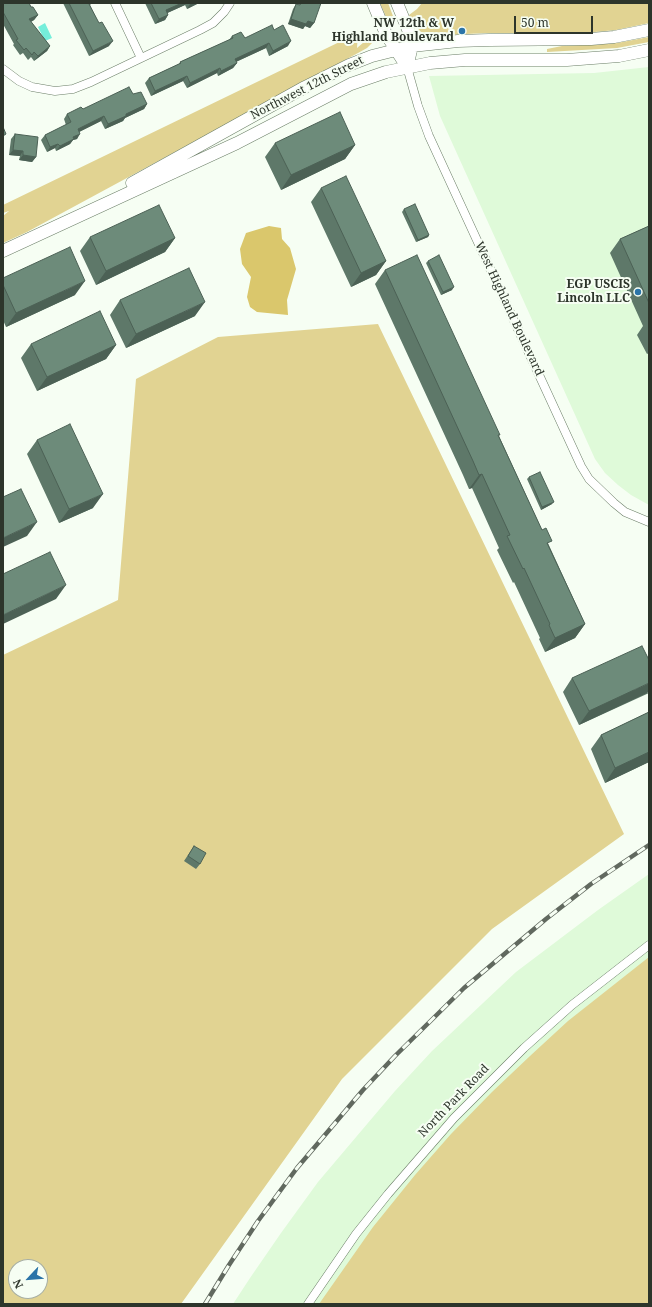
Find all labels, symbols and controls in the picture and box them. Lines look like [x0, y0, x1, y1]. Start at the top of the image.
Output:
scale bar [516, 8, 595, 34]
text: 50 m [521, 14, 549, 31]
place label: NW 12th & W Highland Boulevard [332, 17, 454, 45]
marker: NW 12th & W Highland Boulevard [457, 26, 467, 36]
street label: Northwest 12th Street [248, 53, 366, 123]
street label: West Highland Boulevard [472, 240, 546, 378]
place label: EGP USCIS Lincoln LLC [557, 278, 630, 306]
marker: EGP USCIS Lincoln LLC [633, 287, 643, 297]
street label: North Park Road [416, 1062, 492, 1140]
north arrow [8, 1259, 48, 1299]
text: N [9, 1277, 26, 1291]

